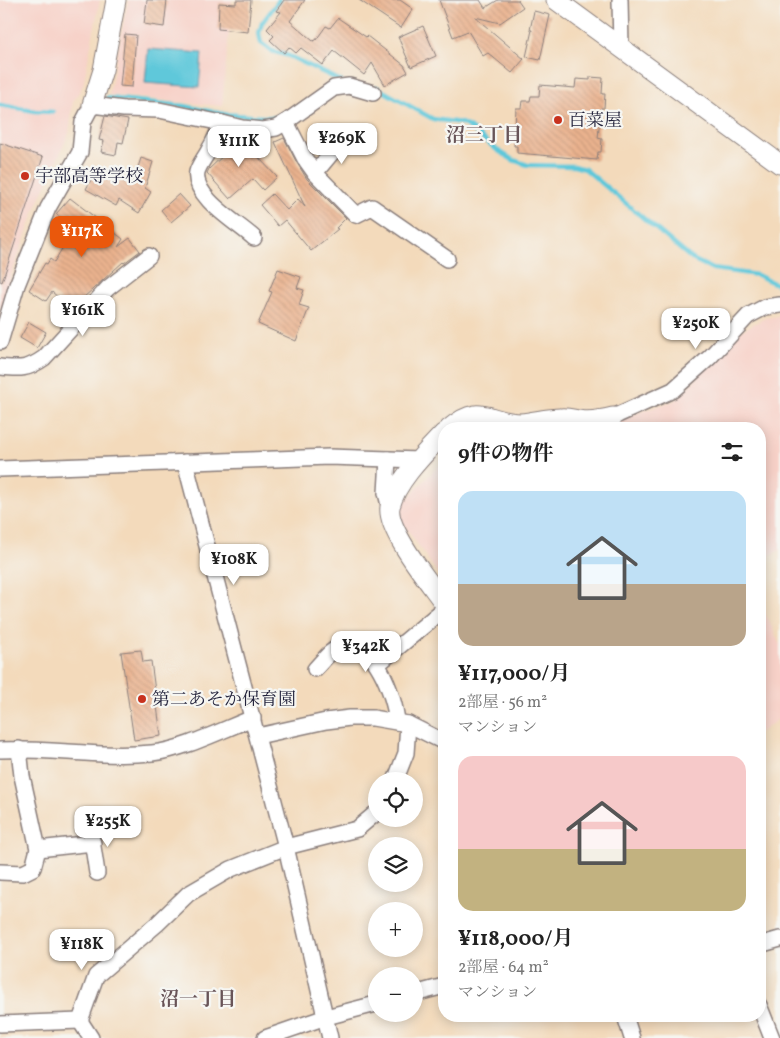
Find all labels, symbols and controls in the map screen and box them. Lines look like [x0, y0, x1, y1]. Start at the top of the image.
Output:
place label: 百菜屋 [568, 109, 622, 134]
marker: 百菜屋 [552, 114, 564, 126]
pin: ¥269K [307, 122, 377, 165]
district label: 沼三丁目 [446, 123, 522, 149]
pin: ¥111K [204, 126, 274, 168]
text: ¥269K [318, 128, 366, 150]
text: ¥111K [219, 131, 260, 153]
place label: 宇部高等学校 [35, 165, 143, 190]
marker: 宇部高等学校 [19, 170, 31, 182]
pin: ¥117K [47, 216, 117, 258]
text: ¥117K [61, 221, 103, 243]
pin: ¥161K [48, 294, 118, 337]
text: ¥161K [61, 300, 105, 322]
pin: ¥250K [661, 308, 731, 350]
text: ¥250K [672, 313, 720, 335]
icon: filters [718, 438, 746, 466]
text: 9件の物件 [458, 440, 554, 469]
icon: home [557, 523, 647, 613]
pin: ¥108K [199, 544, 269, 586]
text: ¥108K [211, 549, 257, 571]
pin: ¥342K [331, 630, 401, 673]
text: ¥342K [342, 636, 390, 658]
text: ¥117,000/月 [458, 660, 570, 689]
place label: 第二あそか保育園 [152, 688, 296, 713]
text: 2部屋 · 56 m² [458, 692, 547, 714]
marker: 第二あそか保育園 [136, 693, 148, 705]
text: マンション [458, 717, 537, 739]
map controls [368, 772, 423, 1022]
button: locate [368, 772, 423, 827]
icon: home [557, 788, 647, 878]
pin: ¥255K [73, 806, 143, 848]
text: ¥255K [85, 811, 131, 833]
button: layers [368, 837, 423, 892]
button: + [368, 902, 423, 957]
text: ¥118,000/月 [458, 925, 574, 954]
pin: ¥118K [47, 928, 117, 971]
text: ¥118K [60, 934, 104, 956]
text: 2部屋 · 64 m² [458, 957, 549, 979]
button: − [368, 967, 423, 1022]
text: マンション [458, 982, 537, 1004]
district label: 沼一丁目 [160, 987, 236, 1013]

